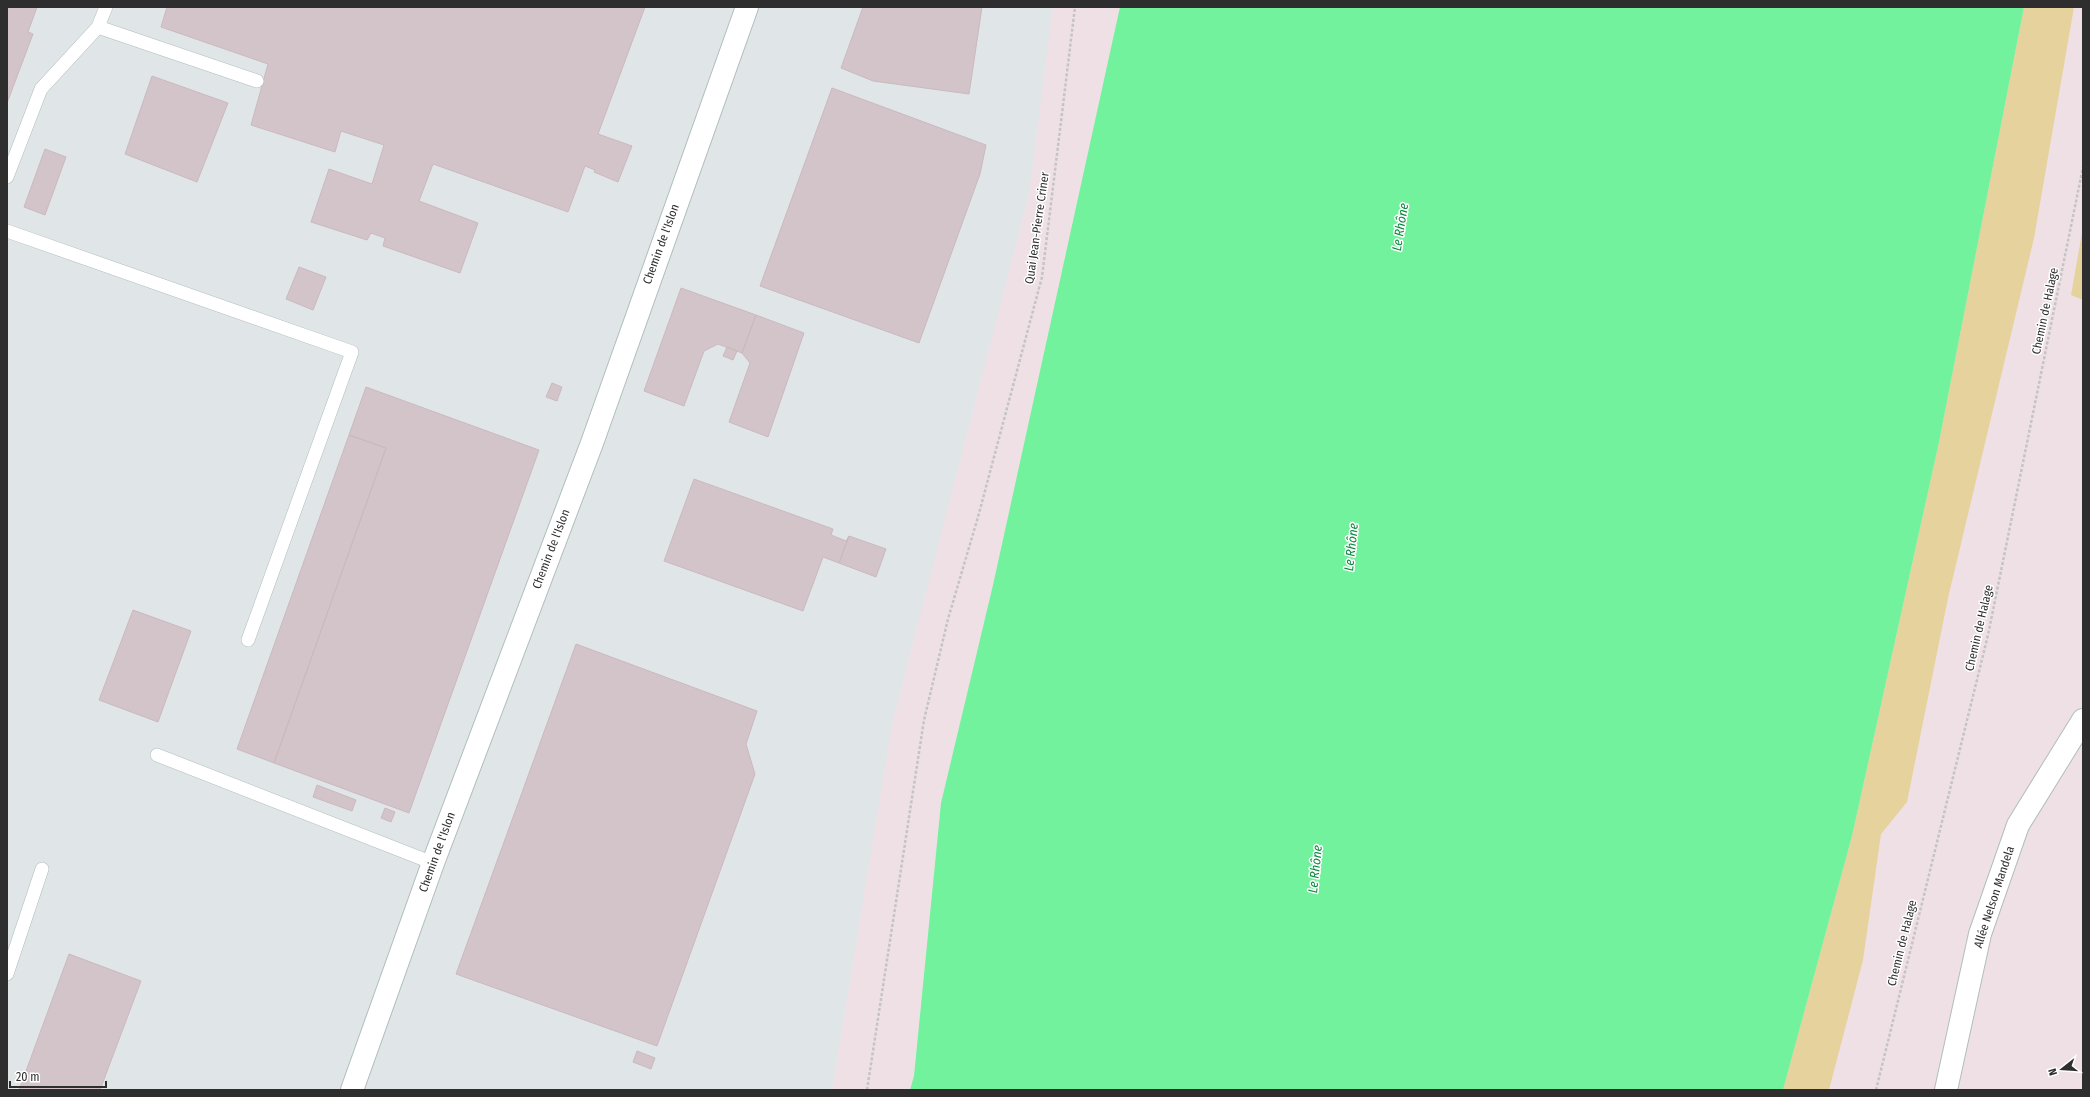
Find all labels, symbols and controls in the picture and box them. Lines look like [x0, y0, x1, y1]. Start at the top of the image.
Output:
street label: Quai Jean-Pierre Criner [1022, 170, 1052, 285]
street label: Chemin de l'Islon [640, 202, 682, 286]
water label: Le Rhône [1389, 202, 1411, 252]
street label: Chemin de Halage [2029, 266, 2061, 356]
street label: Chemin de l'Islon [529, 507, 573, 591]
water label: Le Rhône [1341, 522, 1361, 572]
street label: Chemin de Halage [1962, 583, 1996, 672]
street label: Chemin de l'Islon [416, 810, 458, 894]
water label: Le Rhône [1305, 844, 1325, 894]
street label: Allée Nelson Mandela [1971, 844, 2017, 950]
street label: Chemin de Halage [1885, 899, 1919, 987]
north arrow [2042, 1049, 2082, 1089]
scale bar [10, 1063, 106, 1089]
text: N [2046, 1067, 2060, 1077]
text: 20 m [16, 1070, 40, 1084]

